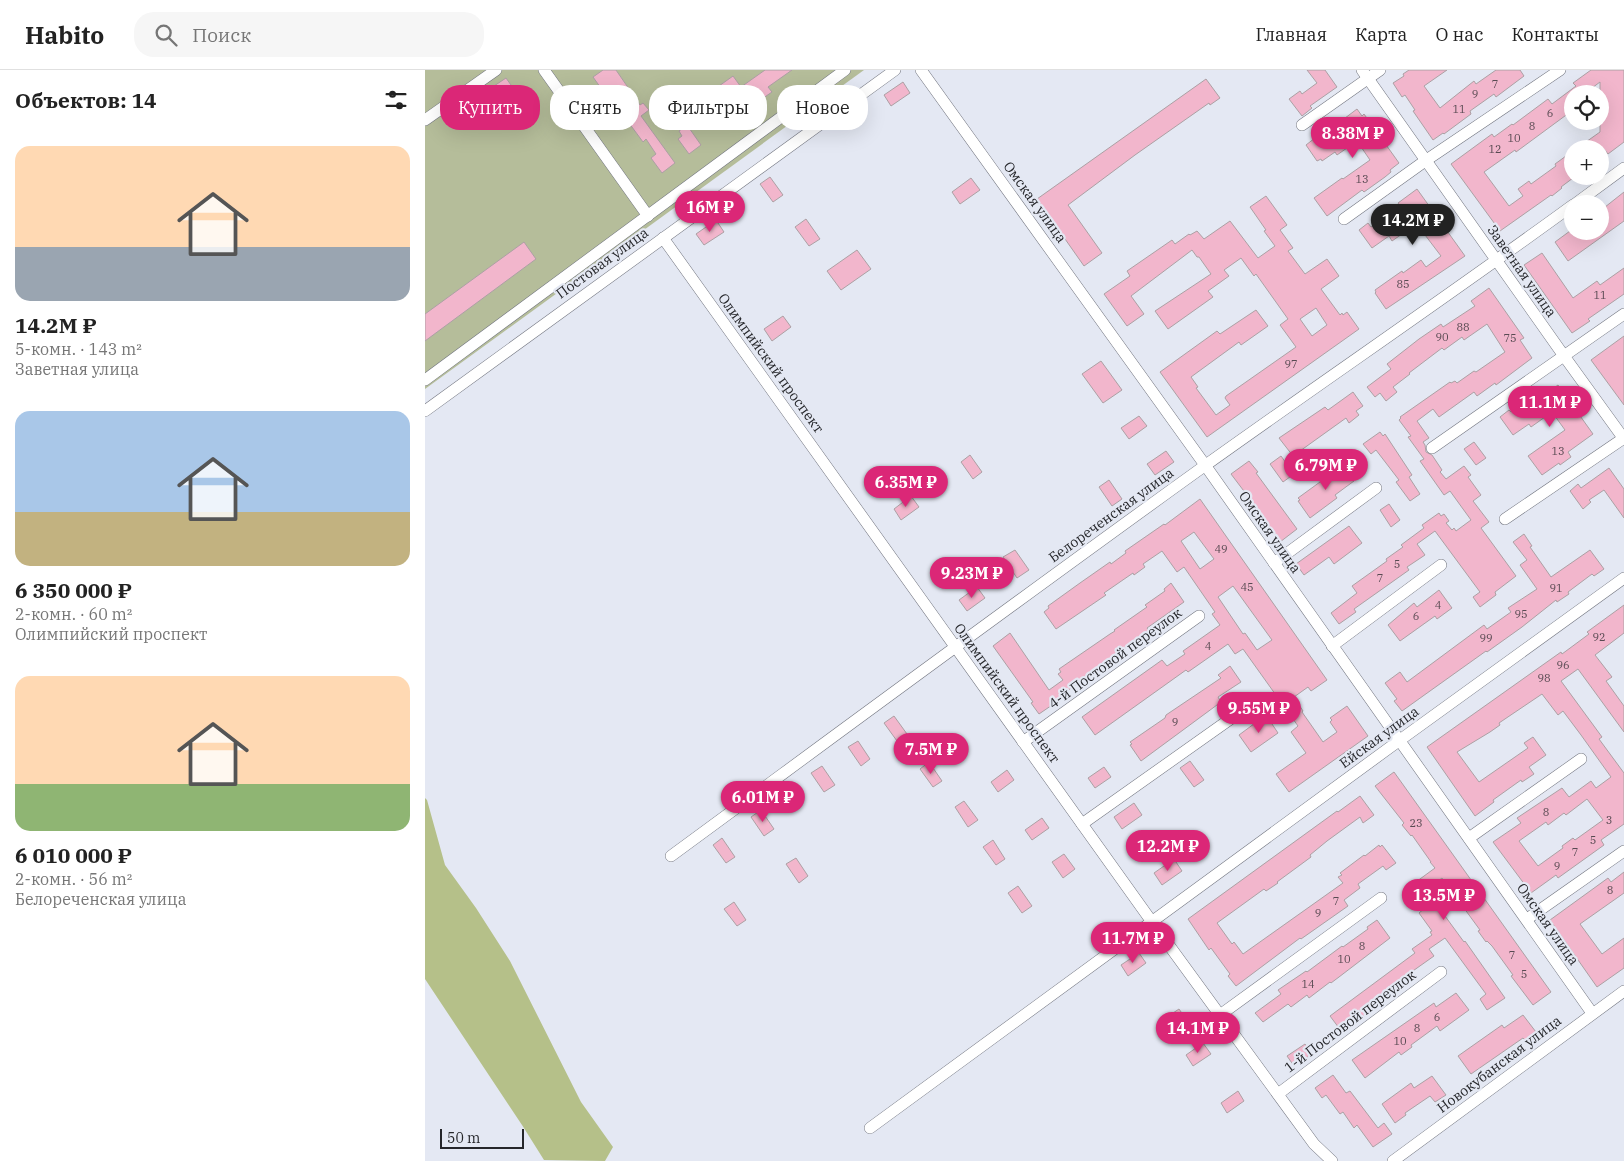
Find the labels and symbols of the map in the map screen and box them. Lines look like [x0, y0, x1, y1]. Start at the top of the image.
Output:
house number: 7 [1492, 77, 1498, 91]
house number: 9 [1472, 87, 1478, 101]
house number: 11 [1452, 102, 1466, 116]
house number: 6 [1547, 106, 1553, 120]
pin: 8.38M ₽ [1307, 116, 1399, 159]
house number: 8 [1529, 119, 1535, 133]
house number: 10 [1507, 131, 1521, 145]
house number: 12 [1488, 142, 1502, 156]
street label: Омская улица [999, 158, 1071, 247]
house number: 13 [1355, 172, 1369, 186]
pin: 16M ₽ [675, 190, 745, 233]
pin: 14.2M ₽ [1367, 204, 1459, 246]
street label: Заветная улица [1483, 221, 1561, 321]
street label: Постовая улица [552, 223, 652, 303]
house number: 85 [1396, 277, 1410, 291]
house number: 11 [1593, 288, 1607, 302]
street label: Олимпийский проспект [714, 290, 828, 436]
house number: 88 [1456, 320, 1470, 334]
house number: 90 [1435, 330, 1449, 344]
house number: 75 [1503, 331, 1517, 345]
house number: 97 [1284, 357, 1298, 371]
pin: 11.1M ₽ [1504, 386, 1596, 428]
house number: 13 [1551, 444, 1565, 458]
pin: 6.79M ₽ [1280, 448, 1372, 491]
street label: Белореченская улица [1045, 463, 1177, 566]
pin: 6.35M ₽ [860, 466, 952, 508]
street label: Омская улица [1235, 487, 1305, 577]
house number: 49 [1214, 542, 1228, 556]
pin: 9.23M ₽ [926, 556, 1018, 599]
house number: 5 [1394, 557, 1400, 571]
house number: 7 [1377, 571, 1383, 585]
house number: 45 [1240, 580, 1254, 594]
house number: 91 [1549, 581, 1563, 595]
house number: 4 [1435, 598, 1442, 612]
street label: 4-й Постовой переулок [1045, 604, 1185, 712]
house number: 95 [1514, 607, 1528, 621]
house number: 6 [1413, 609, 1419, 623]
street label: Олимпийский проспект [950, 620, 1064, 766]
house number: 92 [1592, 630, 1606, 644]
house number: 99 [1479, 631, 1493, 645]
house number: 4 [1205, 639, 1212, 653]
house number: 96 [1556, 658, 1570, 672]
house number: 98 [1537, 671, 1551, 685]
pin: 9.55M ₽ [1213, 692, 1305, 734]
street label: Ейская улица [1336, 702, 1423, 772]
house number: 9 [1172, 715, 1178, 729]
pin: 7.5M ₽ [890, 732, 972, 775]
pin: 6.01M ₽ [717, 780, 809, 823]
house number: 8 [1543, 805, 1549, 819]
house number: 3 [1606, 813, 1612, 827]
house number: 23 [1409, 816, 1423, 830]
pin: 12.2M ₽ [1122, 830, 1214, 872]
house number: 5 [1590, 833, 1596, 847]
house number: 7 [1572, 845, 1578, 859]
house number: 9 [1554, 859, 1560, 873]
pin: 13.5M ₽ [1398, 878, 1490, 921]
street label: Омская улица [1513, 879, 1583, 969]
house number: 8 [1607, 883, 1613, 897]
house number: 7 [1333, 894, 1339, 908]
house number: 9 [1315, 906, 1321, 920]
pin: 11.7M ₽ [1087, 922, 1179, 964]
house number: 8 [1359, 939, 1365, 953]
house number: 7 [1509, 948, 1515, 962]
house number: 10 [1337, 952, 1351, 966]
street label: 1-й Постовой переулок [1281, 966, 1419, 1076]
house number: 5 [1521, 967, 1527, 981]
house number: 14 [1301, 977, 1315, 991]
house number: 6 [1434, 1010, 1440, 1024]
street label: Новокубанская улица [1433, 1011, 1565, 1117]
pin: 14.1M ₽ [1152, 1012, 1244, 1054]
house number: 8 [1414, 1021, 1420, 1035]
house number: 10 [1393, 1034, 1407, 1048]
scale bar [440, 1126, 524, 1149]

